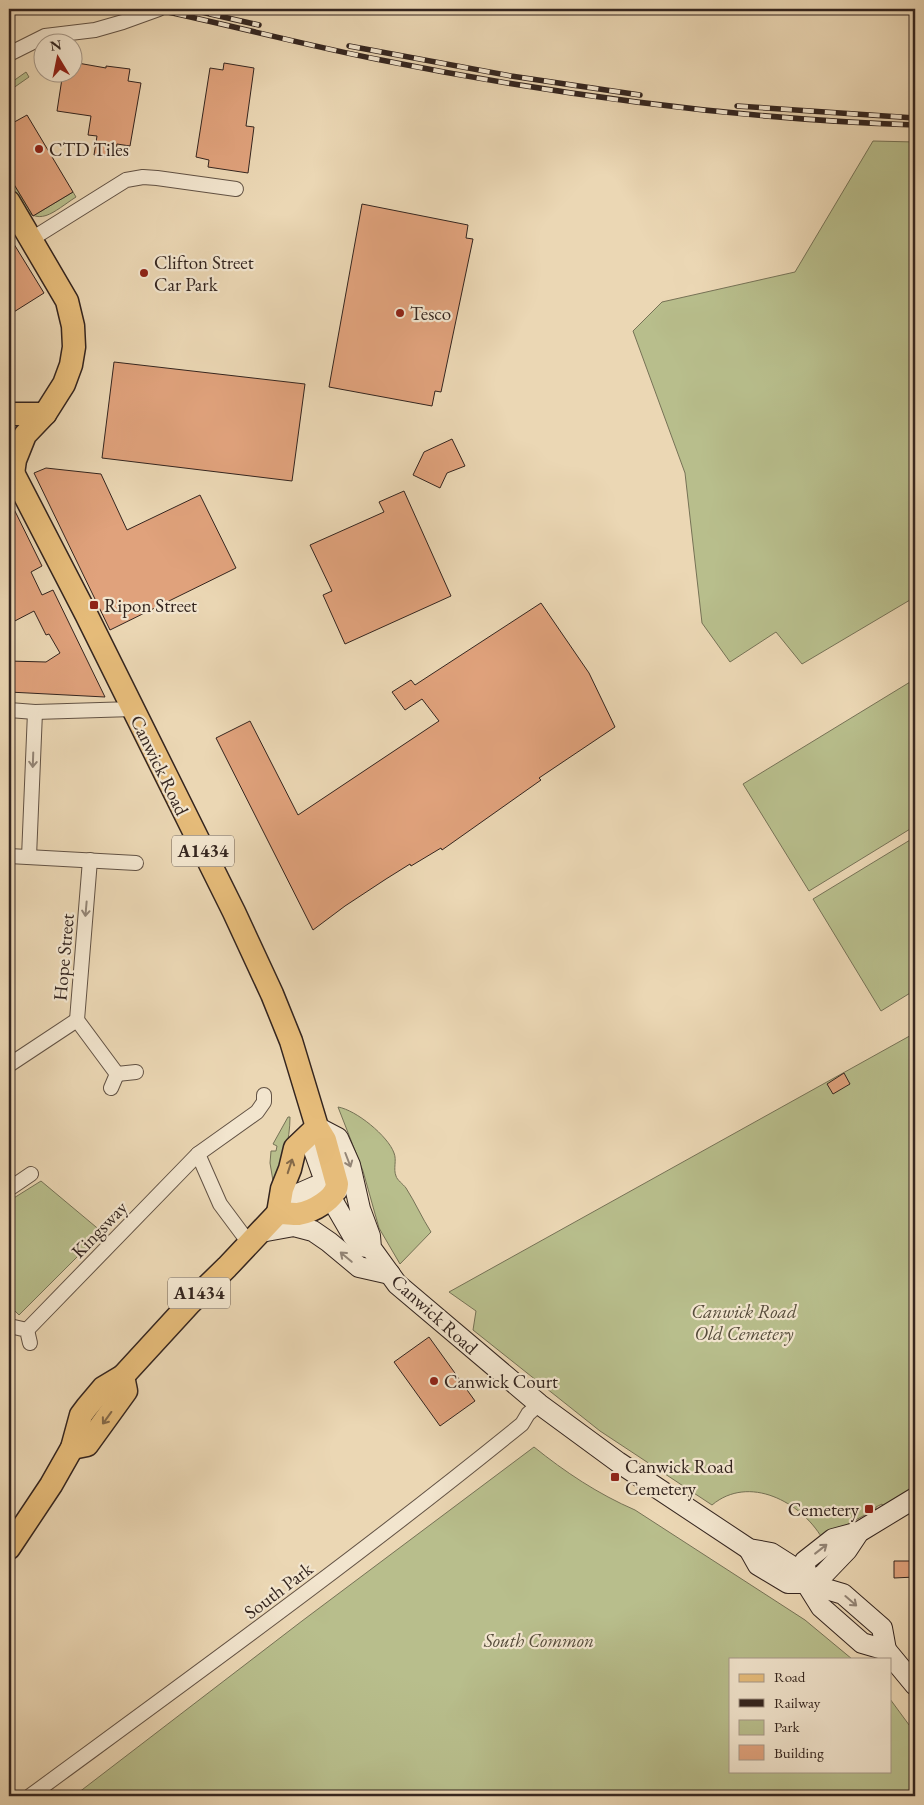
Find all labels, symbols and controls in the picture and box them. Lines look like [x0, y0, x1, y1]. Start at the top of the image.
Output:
north arrow [32, 32, 82, 82]
text: N [49, 35, 64, 55]
place label: CTD Tiles [49, 137, 129, 162]
marker: CTD Tiles [33, 143, 45, 155]
place label: Clifton Street Car Park [154, 250, 254, 297]
marker: Clifton Street Car Park [138, 267, 150, 279]
place label: Tesco [410, 301, 451, 326]
marker: Tesco [394, 307, 406, 319]
place label: Ripon Street [104, 593, 197, 618]
marker: Ripon Street [88, 599, 100, 611]
street label: Canwick Road [125, 711, 195, 820]
one-way arrow [28, 752, 38, 768]
road number: A1434 [172, 836, 234, 866]
one-way arrow [81, 900, 90, 916]
street label: Hope Street [47, 912, 80, 1002]
one-way arrow [344, 1152, 353, 1167]
one-way arrow [286, 1159, 295, 1175]
street label: Kingsway [66, 1195, 133, 1263]
one-way arrow [339, 1251, 352, 1262]
street label: Canwick Road [386, 1269, 484, 1360]
road number: A1434 [168, 1278, 230, 1309]
park label: Canwick Road Old Cemetery [691, 1299, 797, 1346]
place label: Canwick Court [444, 1369, 558, 1394]
marker: Canwick Court [428, 1375, 440, 1387]
one-way arrow [102, 1411, 112, 1425]
place label: Canwick Road Cemetery [625, 1454, 734, 1501]
marker: Canwick Road Cemetery [609, 1471, 621, 1483]
place label: Cemetery [788, 1497, 860, 1522]
marker: Cemetery [863, 1503, 875, 1515]
one-way arrow [814, 1543, 827, 1554]
street label: South Park [239, 1556, 319, 1625]
one-way arrow [844, 1595, 857, 1607]
park label: South Common [483, 1628, 594, 1653]
legend [729, 1658, 892, 1772]
text: Road [774, 1667, 806, 1686]
text: Railway [774, 1693, 821, 1712]
text: Park [774, 1717, 801, 1736]
text: Building [774, 1743, 824, 1762]

